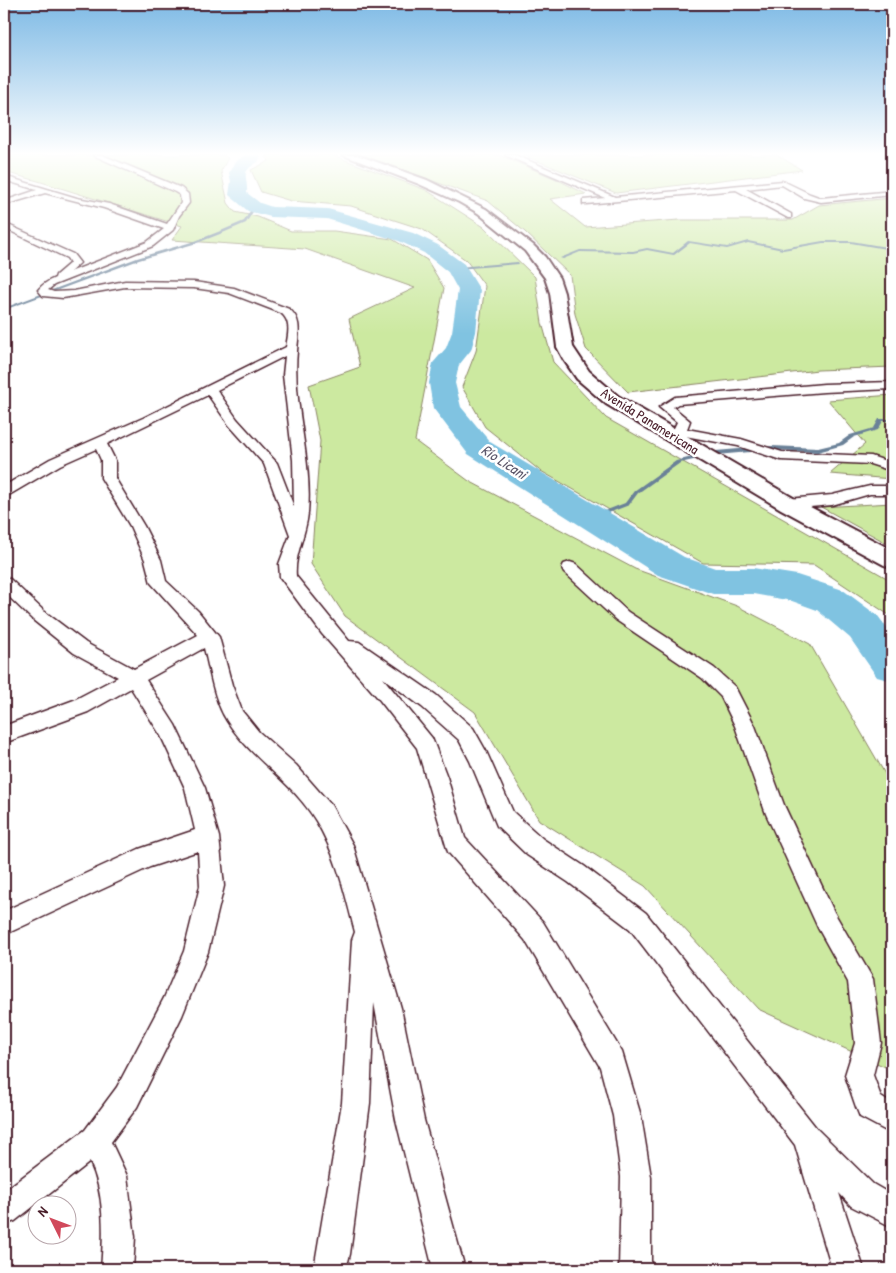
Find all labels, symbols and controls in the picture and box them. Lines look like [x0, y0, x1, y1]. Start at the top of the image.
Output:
street label: Avenida Panamericana [598, 383, 703, 459]
water label: Río Licani [477, 439, 533, 485]
north arrow [28, 1196, 78, 1246]
text: N [32, 1201, 52, 1220]

